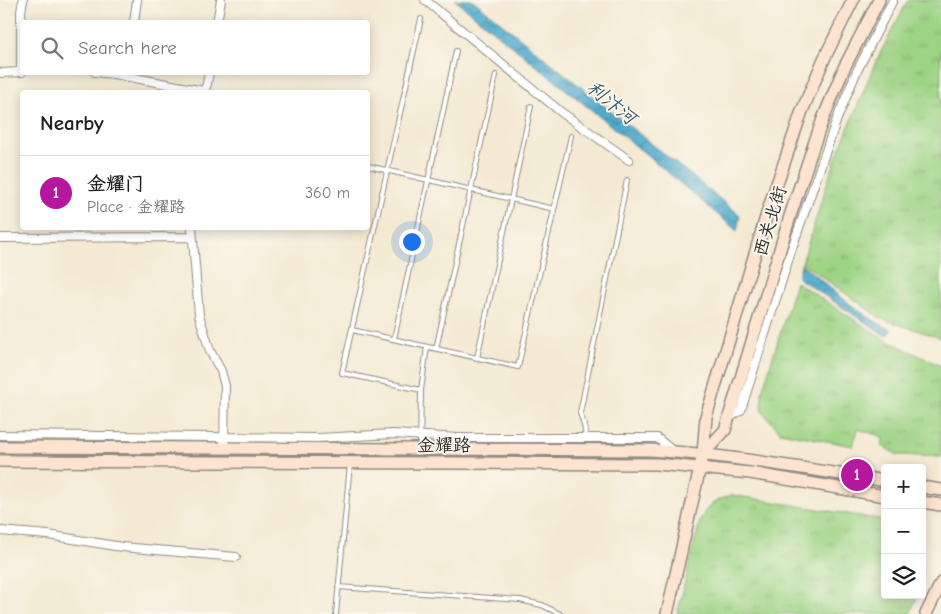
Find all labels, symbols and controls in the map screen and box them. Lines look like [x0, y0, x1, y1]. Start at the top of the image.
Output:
search box [20, 20, 370, 75]
icon: search [38, 34, 66, 62]
text: Search here [78, 37, 177, 59]
water label: 利汴河 [582, 76, 643, 131]
text: Nearby [40, 111, 104, 135]
text: 金耀门 [87, 173, 144, 195]
text: 1 [53, 184, 59, 202]
text: 360 m [305, 184, 350, 202]
street label: 西关北街 [750, 184, 791, 259]
text: Place · 金耀路 [87, 198, 185, 216]
your location [399, 229, 425, 255]
street label: 金耀路 [417, 435, 471, 456]
pin: 1 [841, 456, 873, 494]
map controls [881, 464, 926, 599]
button: + [881, 464, 926, 509]
button: − [881, 509, 926, 554]
button: layers [881, 554, 926, 599]

